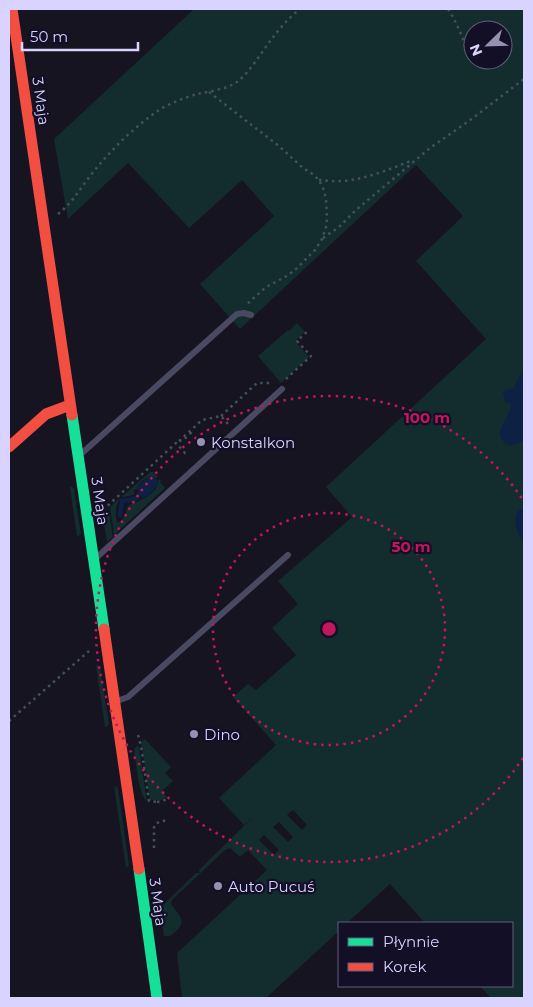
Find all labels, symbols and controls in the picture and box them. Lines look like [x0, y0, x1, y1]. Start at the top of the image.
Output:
scale bar [22, 20, 139, 52]
north arrow [463, 20, 513, 70]
text: 50 m [30, 27, 68, 46]
text: N [466, 41, 487, 59]
street label: 3 Maja [28, 76, 54, 126]
text: 100 m [404, 408, 450, 427]
place label: Konstalkon [211, 433, 295, 452]
marker: Konstalkon [195, 436, 207, 448]
street label: 3 Maja [87, 476, 113, 526]
text: 50 m [391, 537, 431, 556]
centre of rings [320, 620, 338, 638]
place label: Dino [204, 725, 240, 744]
marker: Dino [188, 728, 200, 740]
street label: 3 Maja [145, 877, 171, 927]
place label: Auto Pucuś [228, 877, 315, 896]
marker: Auto Pucuś [212, 880, 224, 892]
legend [338, 922, 513, 987]
text: Płynnie [383, 932, 439, 951]
text: Korek [383, 957, 427, 976]

